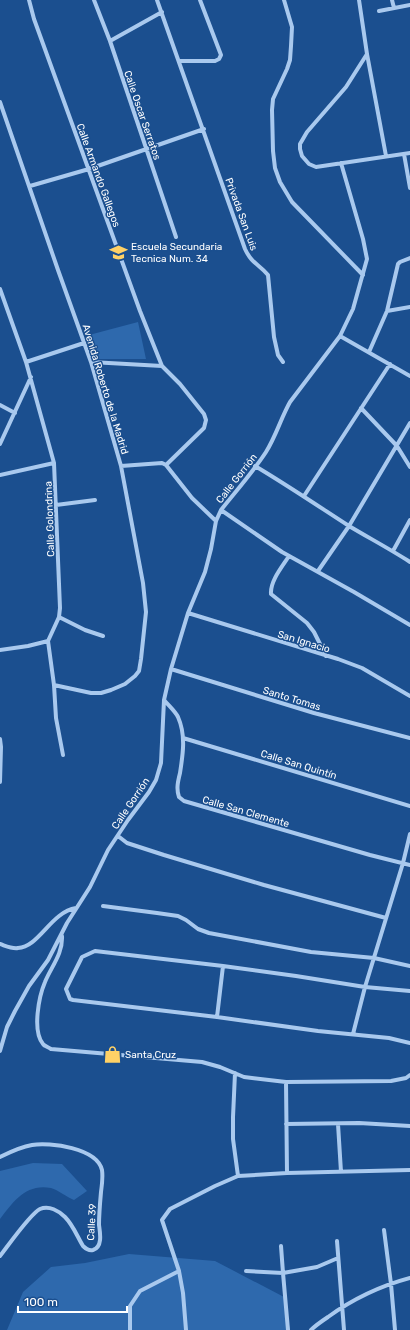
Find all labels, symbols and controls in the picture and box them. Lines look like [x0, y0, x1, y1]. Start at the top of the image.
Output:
street label: Calle Oscar Serratos [121, 69, 163, 162]
street label: Calle Armando Gallegos [74, 122, 122, 229]
street label: Privada San Luis [222, 176, 260, 252]
place label: Escuela Secundaria Tecnica Num. 34 [131, 241, 222, 265]
school or university icon: Escuela Secundaria Tecnica Num. 34 [108, 242, 128, 262]
street label: Avenida Roberto de la Madrid [80, 323, 131, 456]
street label: Calle Gorrión [214, 451, 260, 506]
street label: Calle Golondrina [43, 481, 57, 557]
street label: San Ignacio [276, 628, 332, 656]
street label: Santo Tomas [261, 684, 322, 713]
street label: Calle San Quintín [259, 748, 338, 782]
street label: Calle Gorrión [109, 776, 152, 832]
street label: Calle San Clemente [201, 794, 291, 830]
shop icon: Santa Cruz [102, 1044, 122, 1064]
place label: Santa Cruz [125, 1049, 176, 1061]
street label: Calle 39 [85, 1203, 99, 1241]
scale bar [18, 1288, 127, 1314]
text: 100 m [24, 1295, 58, 1309]

